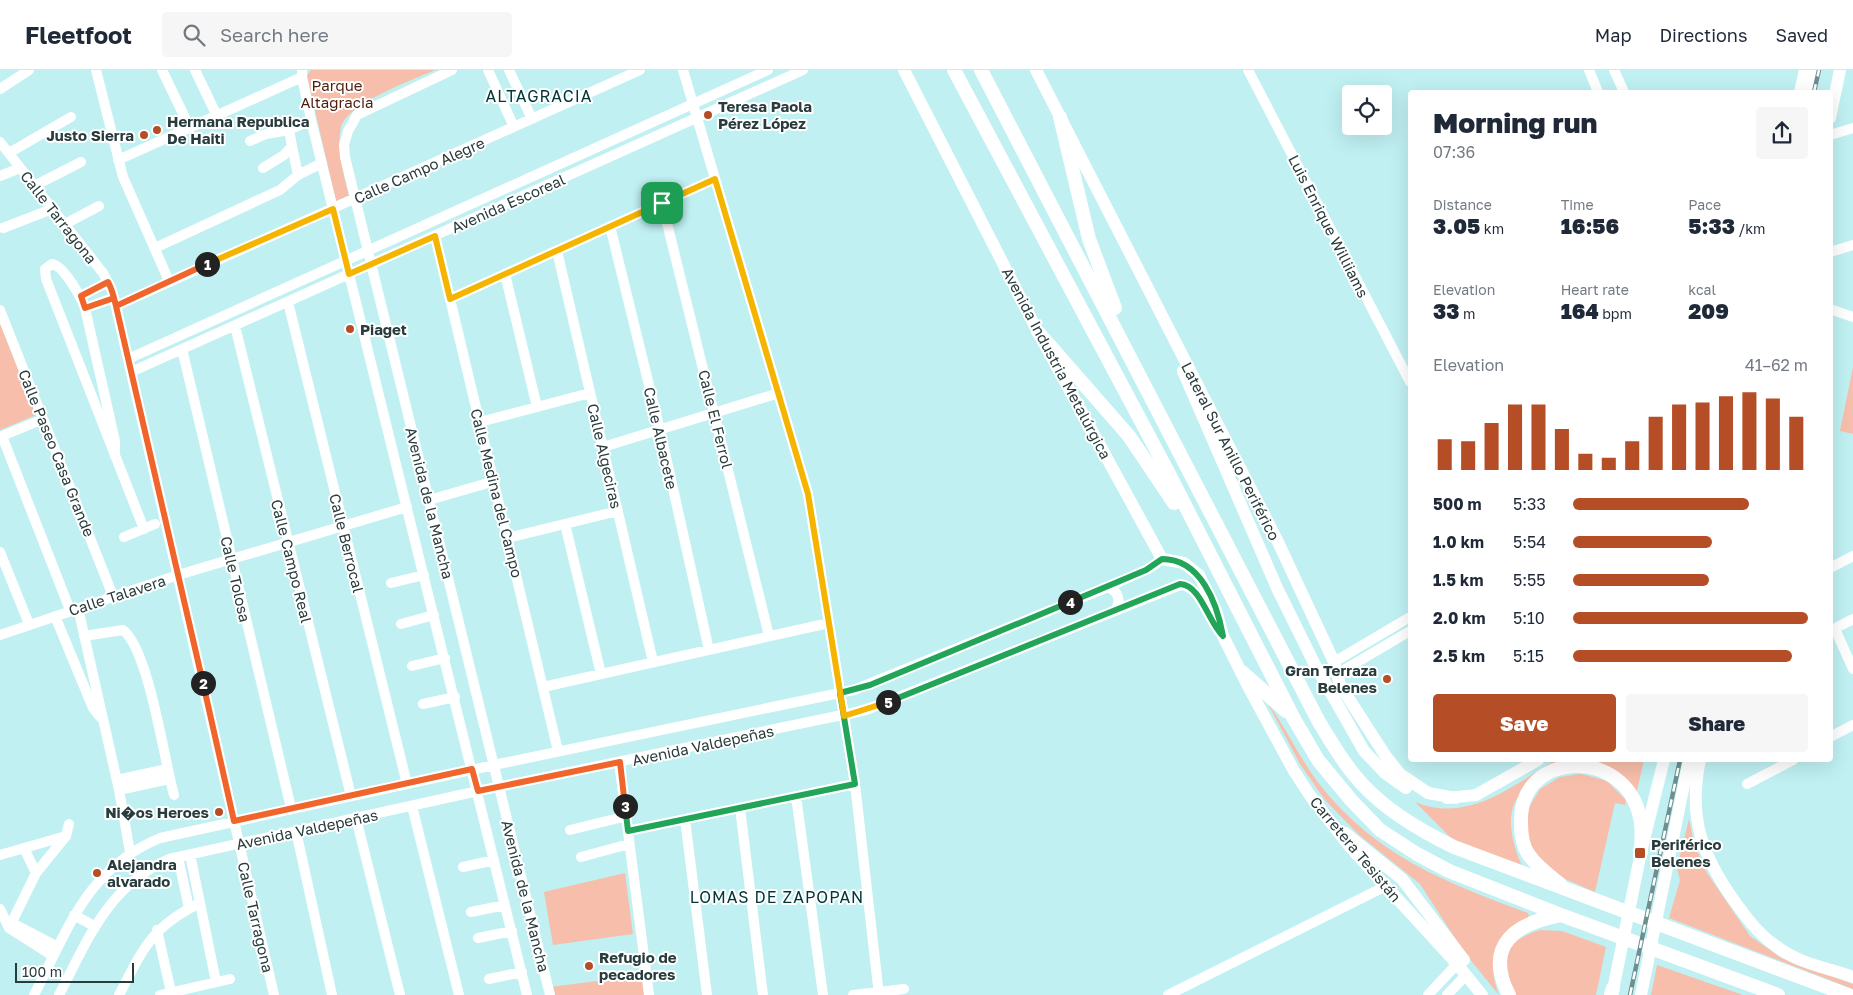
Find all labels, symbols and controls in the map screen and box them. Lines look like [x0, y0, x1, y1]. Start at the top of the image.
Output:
search box [162, 12, 512, 57]
text: Fleetfoot [25, 20, 132, 49]
icon: search [180, 21, 208, 49]
text: Search here [220, 23, 329, 46]
text: Map [1595, 24, 1631, 46]
text: Directions [1659, 24, 1747, 46]
text: Saved [1775, 24, 1828, 46]
park label: Parque Altagracia [301, 76, 373, 111]
map controls [1342, 85, 1392, 135]
button: locate [1342, 85, 1392, 135]
district label: ALTAGRACIA [486, 86, 592, 106]
place label: Teresa Paola Pérez López [718, 97, 812, 132]
text: Morning run [1433, 106, 1597, 139]
button: share [1756, 107, 1808, 159]
marker: Teresa Paola Pérez López [702, 109, 714, 121]
place label: Hermana Republica De Haiti [167, 112, 310, 147]
marker: Hermana Republica De Haiti [151, 124, 163, 136]
place label: Justo Sierra [46, 126, 134, 144]
marker: Justo Sierra [138, 129, 150, 141]
street label: Calle Campo Alegre [351, 133, 487, 207]
text: 07:36 [1433, 142, 1475, 162]
street label: Luis Enrique Williiams [1285, 152, 1373, 300]
street label: Calle Tarragona [17, 167, 101, 267]
street label: Avenida Escoreal [448, 170, 568, 236]
pin [641, 182, 683, 224]
icon: arrive [648, 189, 676, 217]
text: Distance [1433, 196, 1492, 213]
text: Time [1561, 196, 1594, 213]
text: Pace [1688, 196, 1721, 213]
text: 3.05 [1433, 213, 1480, 239]
text: 16:56 [1561, 213, 1619, 239]
text: 5:33 [1688, 213, 1735, 239]
text: km [1480, 220, 1504, 237]
text: /km [1735, 220, 1765, 237]
pin: 1 [194, 252, 220, 276]
text: 1 [204, 256, 211, 273]
street label: Avenida Industria Metalúrgica [999, 264, 1115, 462]
text: Elevation [1433, 281, 1495, 298]
text: Heart rate [1561, 281, 1629, 298]
text: kcal [1688, 281, 1716, 298]
text: 33 [1433, 298, 1459, 324]
text: 164 [1561, 298, 1599, 324]
text: 209 [1688, 298, 1729, 324]
text: m [1459, 305, 1475, 322]
text: bpm [1599, 305, 1632, 322]
place label: Piaget [360, 320, 407, 338]
marker: Piaget [344, 323, 356, 335]
text: Elevation [1433, 355, 1504, 375]
text: 41–62 m [1745, 355, 1808, 375]
street label: Lateral Sur Anillo Periférico [1178, 359, 1284, 543]
street label: Calle Paseo Casa Grande [15, 367, 99, 540]
street label: Calle El Ferrol [695, 368, 737, 470]
street label: Calle Albacete [640, 385, 682, 491]
street label: Calle Algeciras [584, 402, 626, 510]
street label: Calle Medina del Campo [467, 407, 527, 579]
street label: Avenida de la Mancha [402, 425, 458, 581]
street label: Calle Berrocal [326, 492, 368, 595]
text: 500 m [1433, 494, 1482, 514]
text: 5:33 [1513, 494, 1546, 514]
street label: Calle Campo Real [268, 497, 316, 625]
text: 1.0 km [1433, 532, 1484, 552]
text: 5:54 [1513, 532, 1546, 552]
street label: Calle Tolosa [217, 534, 255, 624]
text: 1.5 km [1433, 570, 1483, 590]
text: 5:55 [1513, 570, 1546, 590]
street label: Calle Talavera [66, 571, 168, 619]
pin: 4 [1058, 590, 1082, 614]
text: 4 [1066, 594, 1075, 611]
text: 2.0 km [1433, 608, 1486, 628]
text: 5:10 [1513, 608, 1545, 628]
text: 2.5 km [1433, 646, 1485, 666]
text: 5:15 [1513, 646, 1544, 666]
place label: Gran Terraza Belenes [1285, 661, 1377, 696]
pin: 2 [190, 670, 216, 696]
marker: Gran Terraza Belenes [1381, 673, 1393, 685]
text: 2 [199, 675, 208, 692]
pin: 5 [876, 690, 900, 714]
text: 5 [884, 694, 893, 711]
button: Save [1433, 694, 1616, 752]
button: Share [1626, 694, 1808, 752]
street label: Avenida Valdepeñas [630, 721, 776, 769]
street label: Carretera Tesistán [1307, 793, 1405, 905]
pin: 3 [612, 794, 638, 818]
text: 3 [621, 798, 630, 815]
place label: Ni�os Heroes [105, 803, 209, 821]
street label: Avenida Valdepeñas [234, 805, 380, 853]
marker: Ni�os Heroes [213, 806, 225, 818]
street label: Avenida de la Mancha [498, 818, 554, 974]
place label: Periférico Belenes [1651, 835, 1722, 870]
marker: Periférico Belenes [1633, 846, 1647, 860]
place label: Alejandra alvarado [107, 855, 177, 890]
street label: Calle Tarragona [235, 860, 277, 974]
marker: Alejandra alvarado [91, 867, 103, 879]
district label: LOMAS DE ZAPOPAN [690, 887, 864, 907]
place label: Refugio de pecadores [599, 948, 677, 983]
scale bar [15, 960, 134, 983]
marker: Refugio de pecadores [583, 960, 595, 972]
text: 100 m [22, 963, 62, 980]

